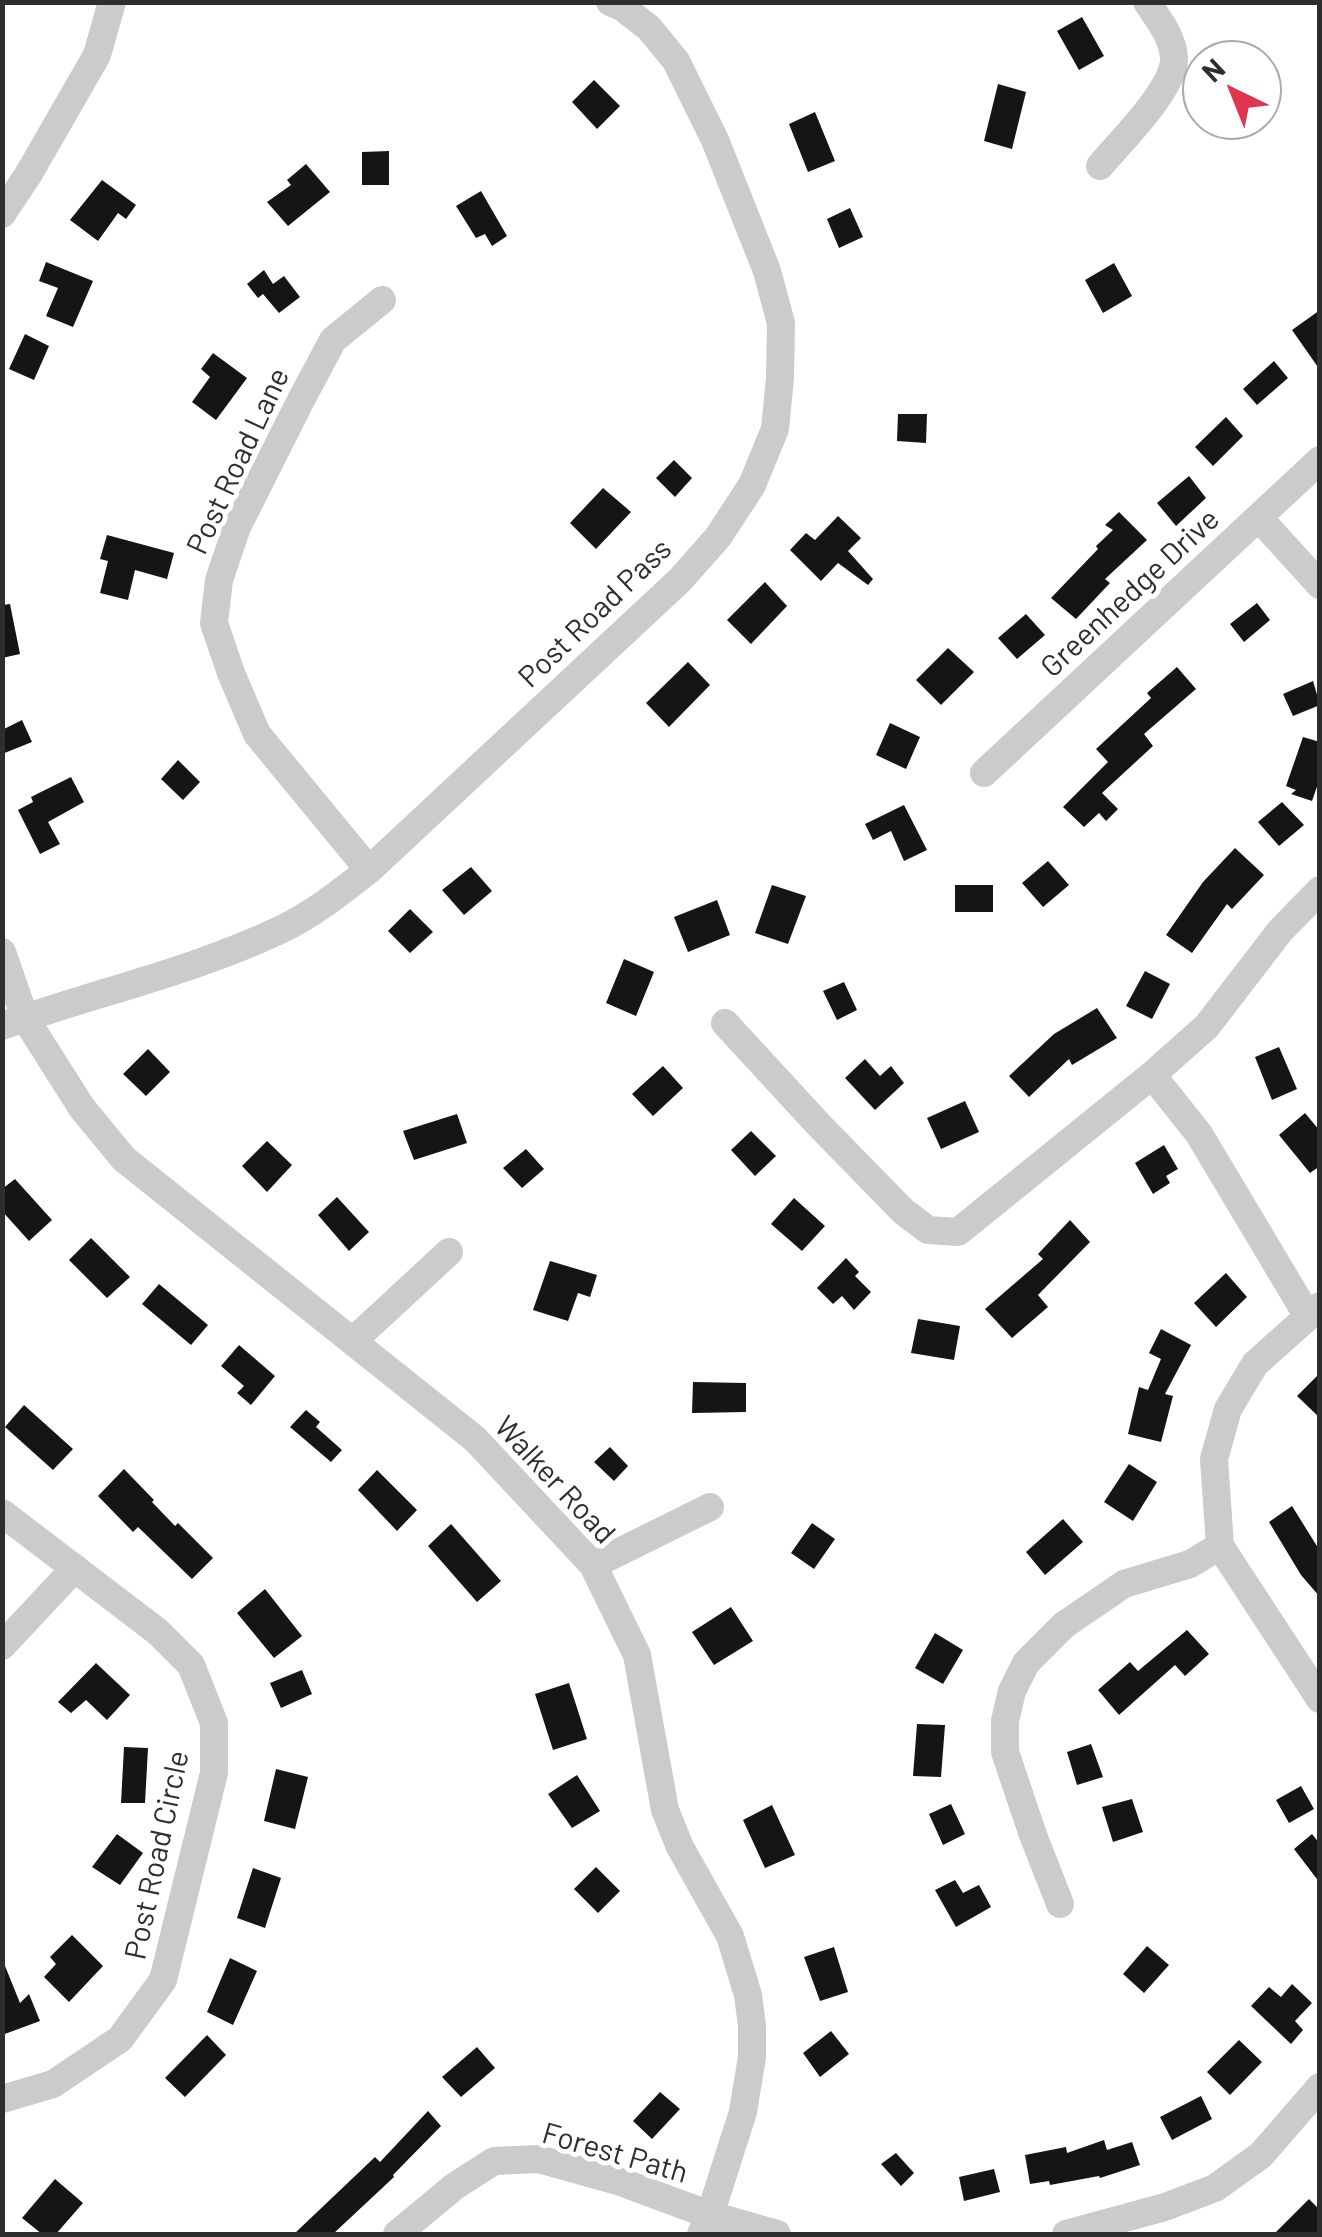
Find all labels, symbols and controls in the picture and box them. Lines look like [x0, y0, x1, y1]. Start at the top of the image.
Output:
north arrow [1182, 40, 1282, 140]
text: N [1194, 51, 1231, 88]
street label: Post Road Lane [179, 362, 297, 560]
street label: Greenhedge Drive [1033, 501, 1227, 685]
street label: Post Road Pass [511, 531, 679, 695]
street label: Walker Road [487, 1409, 623, 1551]
street label: Post Road Circle [117, 1747, 197, 1963]
street label: Forest Path [538, 2115, 692, 2191]

